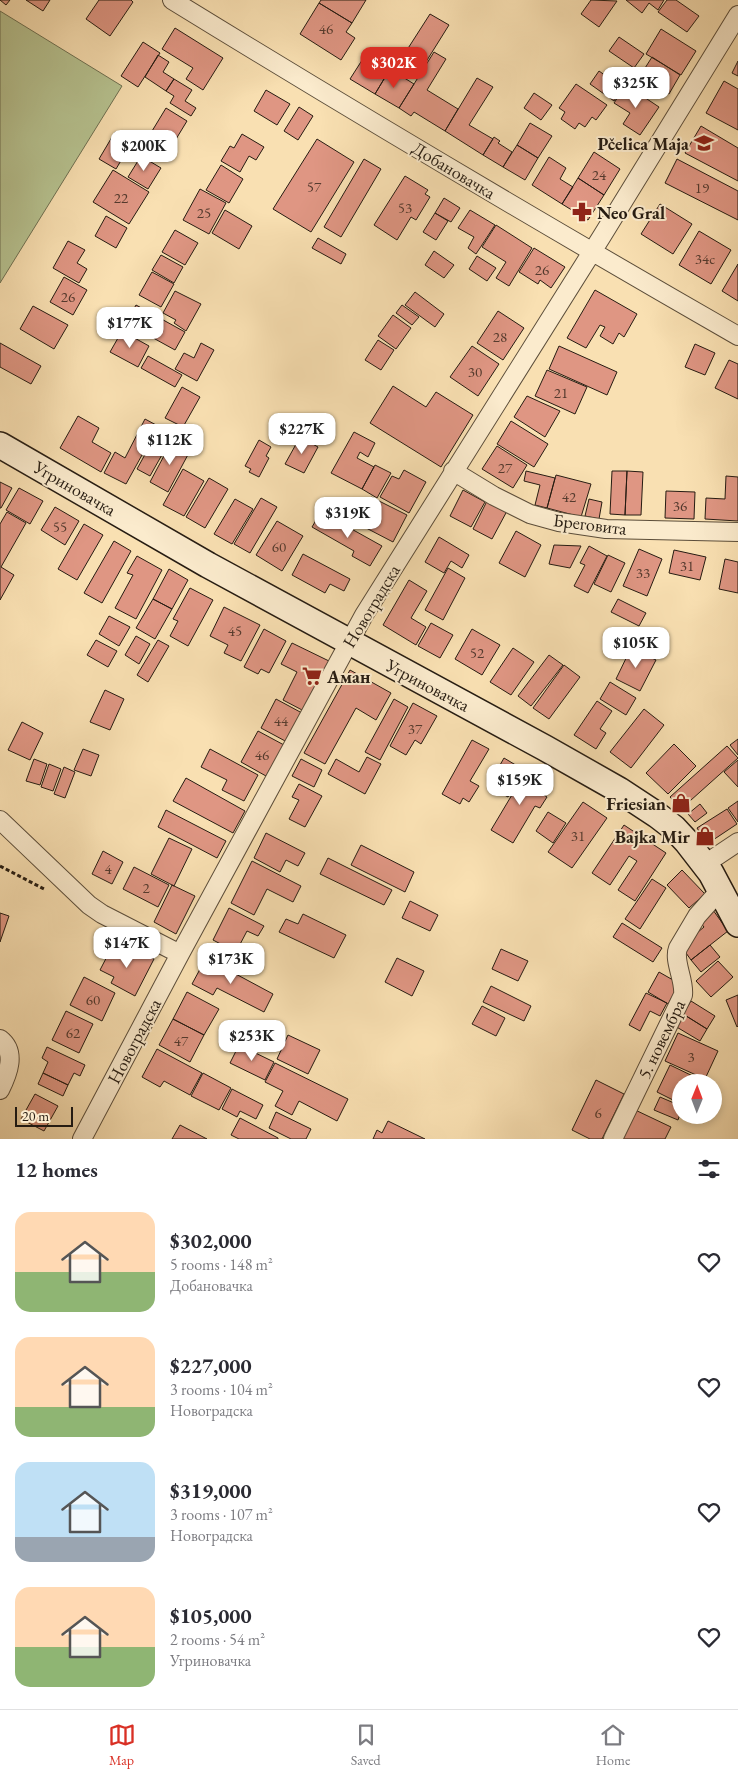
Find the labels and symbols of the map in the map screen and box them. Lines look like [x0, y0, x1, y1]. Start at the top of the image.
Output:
house number: 46 [319, 19, 333, 38]
pin: $302K [359, 46, 429, 89]
pin: $325K [601, 66, 671, 109]
pin: $200K [109, 130, 179, 172]
place label: Pčelica Maja [597, 132, 689, 155]
school or university icon: Pčelica Maja [693, 132, 715, 154]
street label: Добановачка [408, 136, 501, 204]
house number: 24 [592, 165, 607, 184]
house number: 57 [307, 177, 322, 196]
house number: 19 [695, 178, 709, 197]
house number: 22 [114, 188, 129, 207]
house number: 53 [398, 198, 412, 217]
pharmacy icon: Neo Gral [571, 201, 593, 223]
place label: Neo Gral [597, 201, 665, 224]
house number: 25 [197, 203, 211, 222]
house number: 34c [695, 249, 715, 268]
house number: 26 [535, 260, 549, 279]
house number: 26 [61, 287, 75, 306]
pin: $177K [95, 306, 165, 349]
house number: 28 [493, 327, 507, 346]
house number: 30 [468, 362, 482, 381]
house number: 21 [554, 383, 568, 402]
pin: $227K [267, 412, 337, 455]
pin: $112K [135, 424, 205, 466]
street label: Угриновачка [29, 455, 121, 521]
house number: 27 [498, 458, 513, 477]
house number: 42 [562, 487, 577, 506]
pin: $319K [313, 496, 383, 539]
house number: 36 [673, 496, 687, 515]
street label: Бреговита [552, 508, 629, 540]
house number: 55 [53, 517, 67, 536]
house number: 60 [272, 537, 286, 556]
house number: 31 [680, 556, 694, 575]
street label: Новоградска [337, 559, 405, 652]
house number: 33 [636, 563, 650, 582]
house number: 45 [228, 621, 242, 640]
pin: $105K [601, 626, 671, 669]
house number: 52 [470, 643, 485, 662]
street label: Угриновачка [381, 653, 474, 717]
supermarket icon: Аман [301, 665, 323, 687]
place label: Аман [326, 665, 371, 688]
house number: 44 [274, 711, 289, 730]
house number: 37 [408, 719, 423, 738]
house number: 46 [255, 745, 269, 764]
pin: $159K [485, 764, 555, 806]
place label: Friesian [606, 792, 666, 815]
shop icon: Friesian [670, 792, 692, 814]
place label: Bajka Mir [615, 825, 691, 848]
shop icon: Bajka Mir [694, 825, 716, 847]
house number: 31 [571, 826, 585, 845]
house number: 4 [104, 859, 112, 878]
house number: 2 [142, 878, 150, 897]
pin: $147K [92, 926, 162, 969]
pin: $173K [196, 942, 266, 985]
house number: 60 [86, 990, 100, 1009]
street label: Новоградска [102, 994, 166, 1088]
street label: 5. новембра [632, 995, 690, 1082]
pin: $253K [217, 1020, 287, 1062]
house number: 62 [66, 1023, 81, 1042]
house number: 47 [174, 1031, 189, 1050]
house number: 3 [687, 1047, 695, 1066]
north arrow [672, 1074, 722, 1124]
house number: 6 [594, 1103, 602, 1122]
scale bar [15, 1104, 72, 1127]

